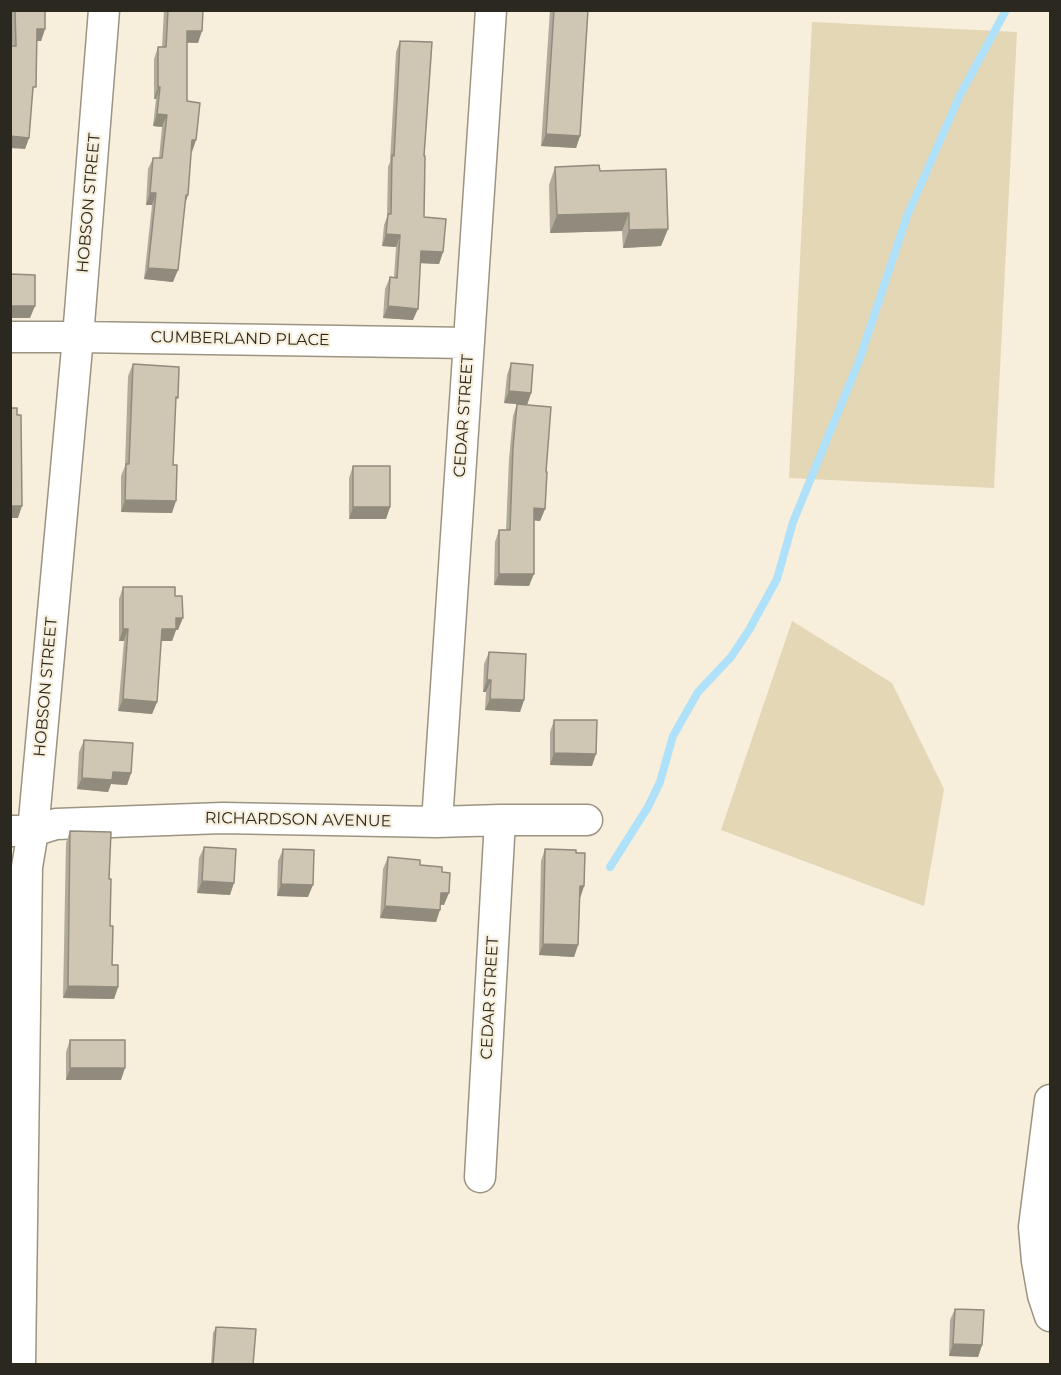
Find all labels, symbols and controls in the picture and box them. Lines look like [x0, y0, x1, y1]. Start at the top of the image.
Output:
street label: HOBSON STREET [73, 132, 105, 274]
street label: CUMBERLAND PLACE [150, 328, 330, 350]
street label: CEDAR STREET [450, 354, 478, 478]
street label: HOBSON STREET [30, 616, 62, 758]
street label: RICHARDSON AVENUE [205, 809, 391, 831]
street label: CEDAR STREET [477, 936, 503, 1060]

